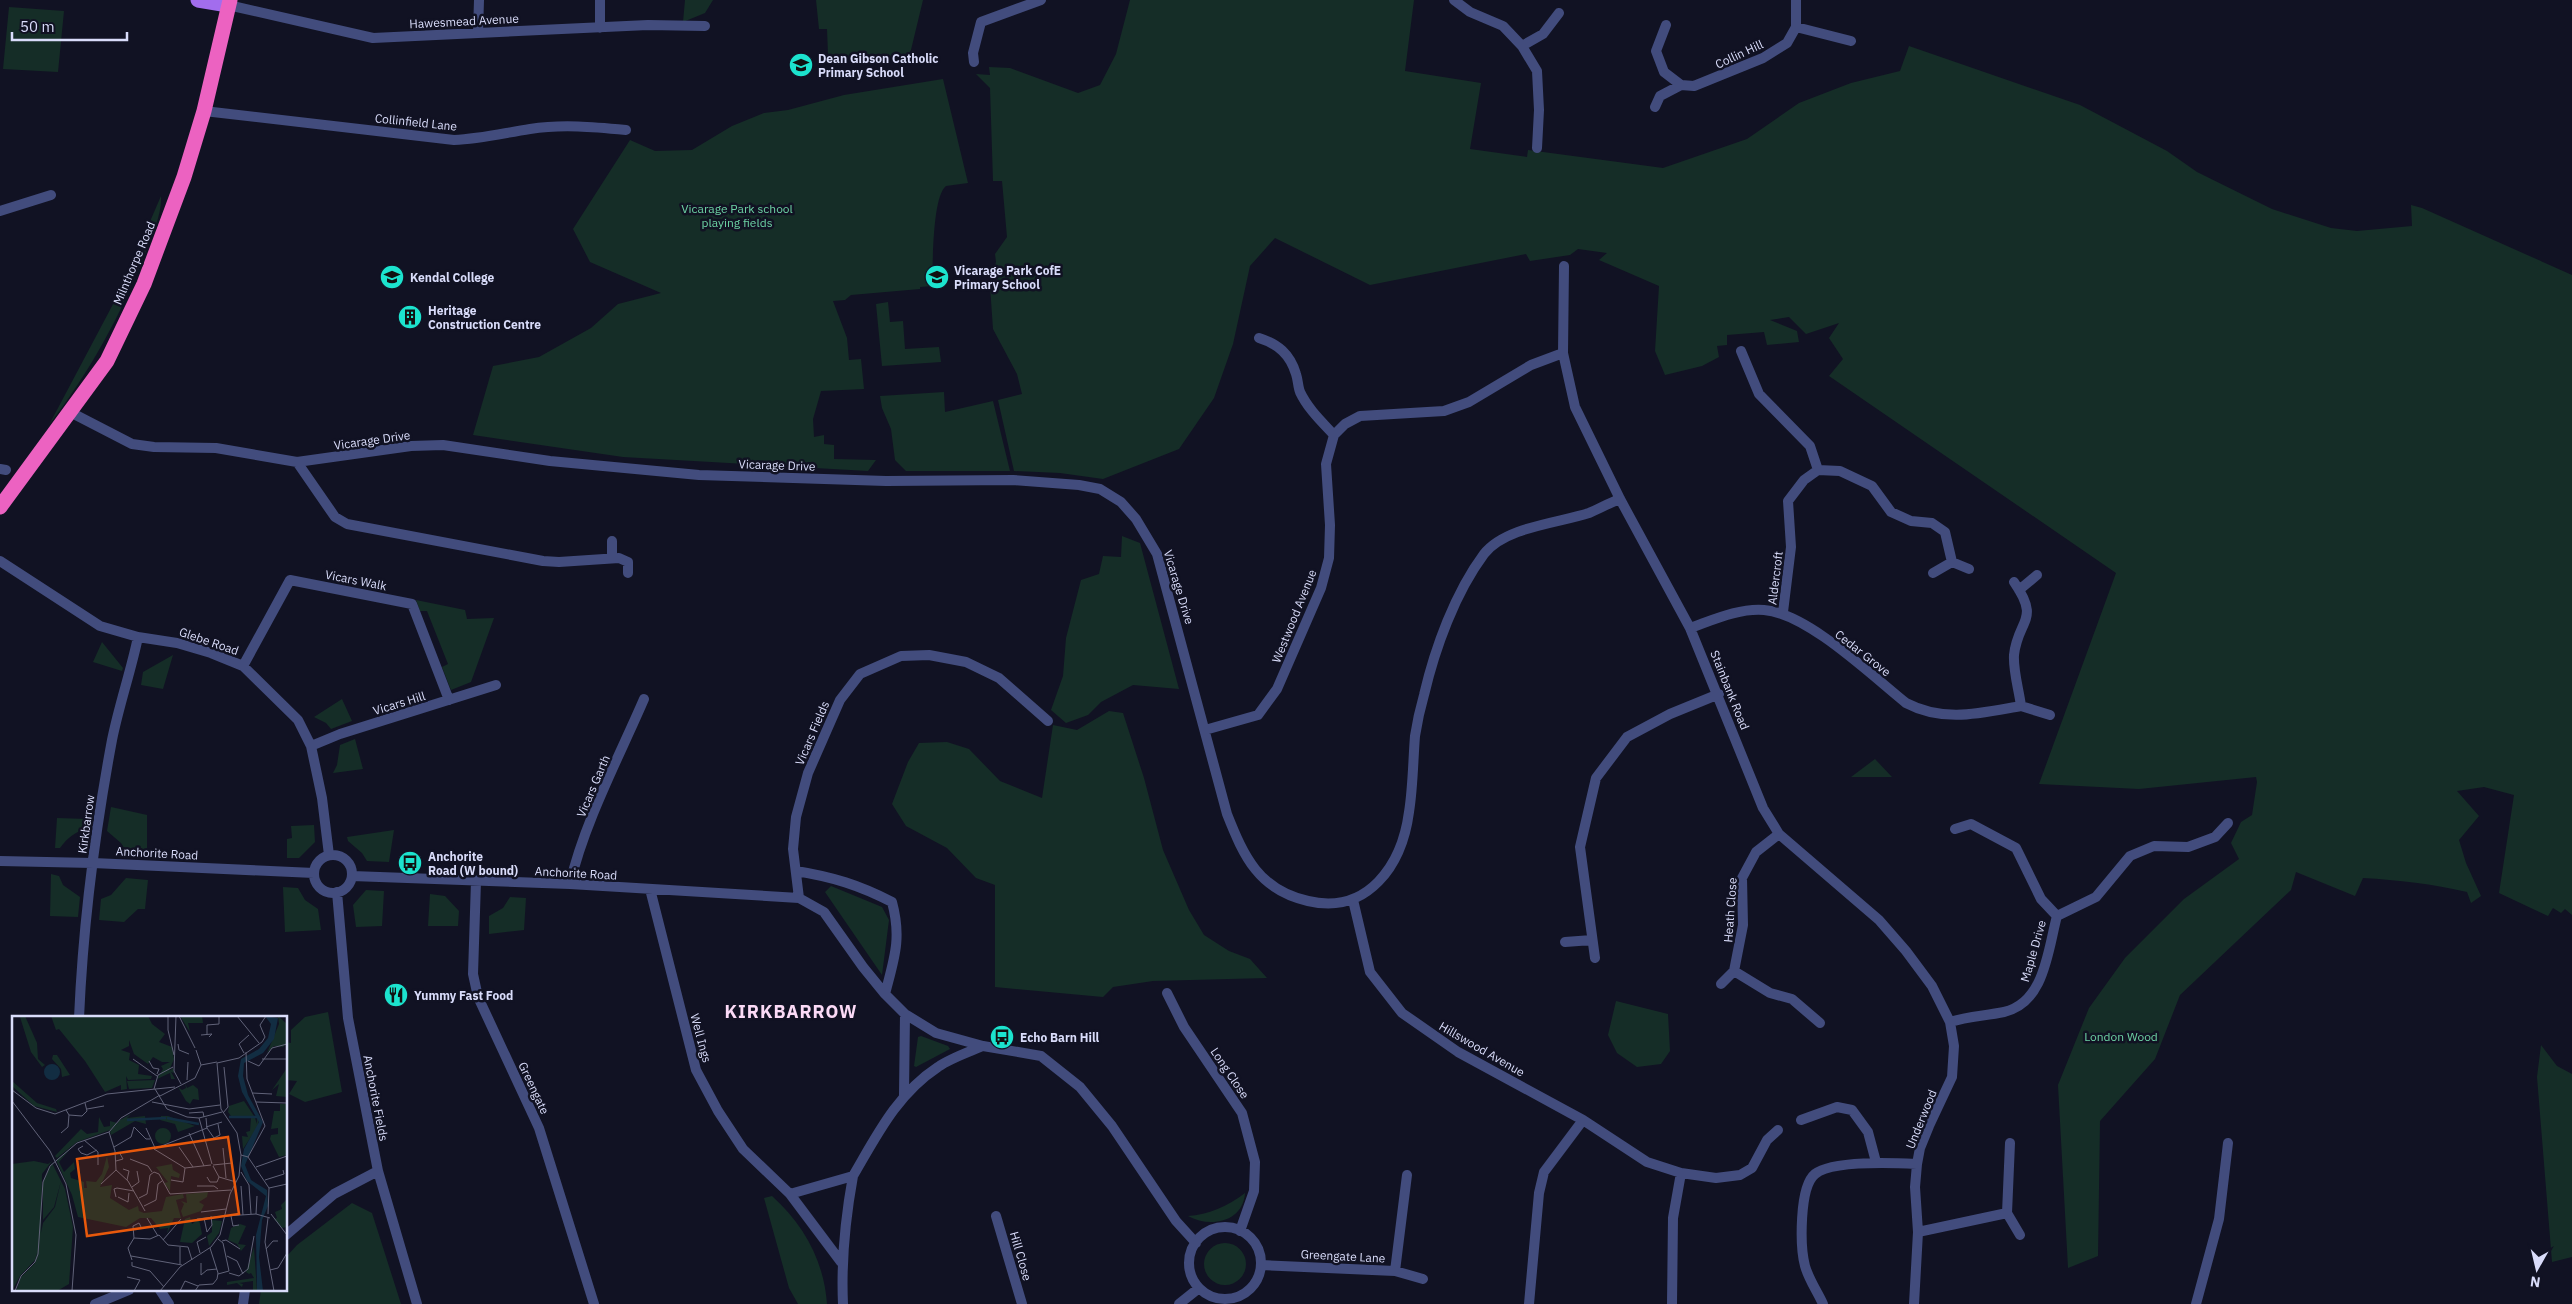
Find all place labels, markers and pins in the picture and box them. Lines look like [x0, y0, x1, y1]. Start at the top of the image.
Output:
place label: Dean Gibson Catholic Primary School [818, 51, 938, 80]
school or university icon: Dean Gibson Catholic Primary School [788, 52, 814, 78]
place label: Vicarage Park CofE Primary School [954, 263, 1061, 292]
school or university icon: Kendal College [379, 264, 405, 290]
school or university icon: Vicarage Park CofE Primary School [924, 264, 950, 290]
place label: Kendal College [410, 270, 495, 285]
place label: Heritage Construction Centre [428, 303, 541, 332]
building icon: Heritage Construction Centre [397, 304, 423, 330]
place label: Anchorite Road (W bound) [428, 849, 518, 878]
bus stop icon: Anchorite Road (W bound) [397, 850, 423, 876]
restaurant icon: Yummy Fast Food [383, 982, 409, 1008]
place label: Yummy Fast Food [414, 988, 513, 1003]
bus stop icon: Echo Barn Hill [989, 1024, 1015, 1050]
place label: Echo Barn Hill [1020, 1030, 1099, 1045]

